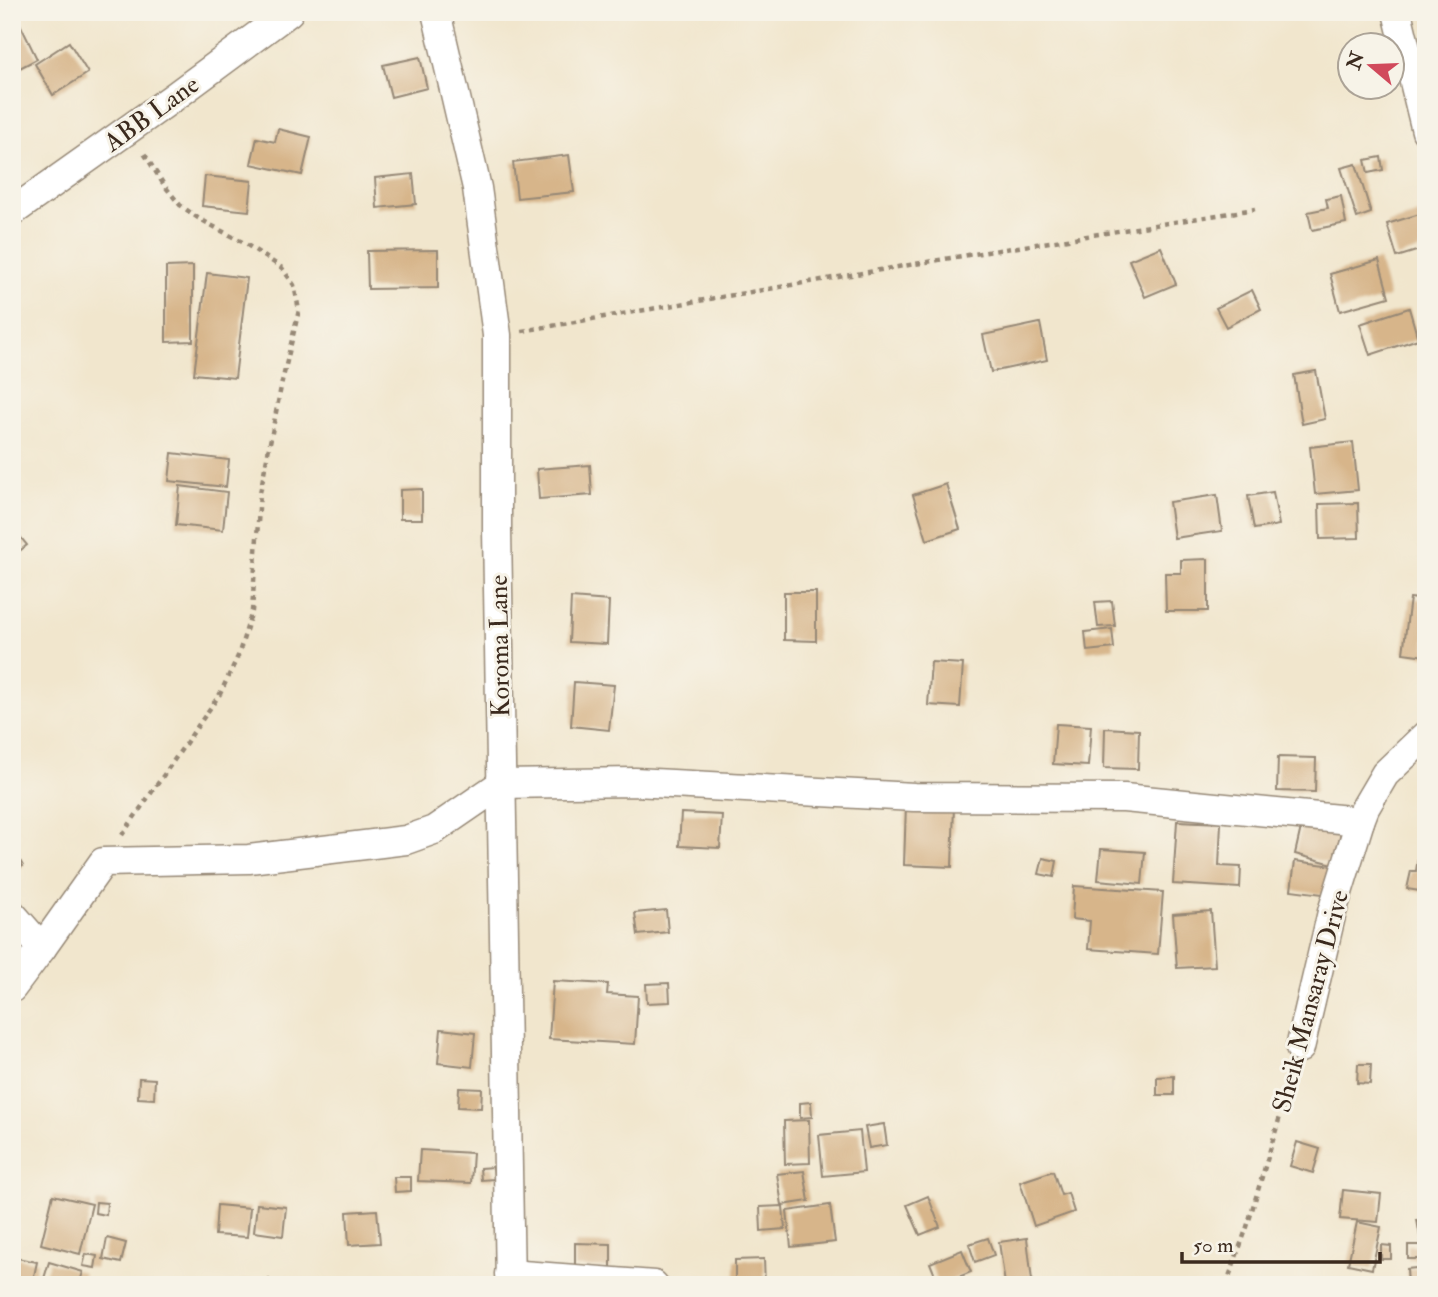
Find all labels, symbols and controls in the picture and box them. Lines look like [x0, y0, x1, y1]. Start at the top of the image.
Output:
north arrow [1336, 32, 1406, 102]
text: N [1341, 48, 1370, 74]
street label: ABB Lane [97, 69, 205, 160]
street label: Koroma Lane [483, 574, 517, 718]
street label: Sheik Mansaray Drive [1266, 886, 1356, 1116]
scale bar [1182, 1220, 1380, 1264]
text: 50 m [1193, 1232, 1234, 1259]

